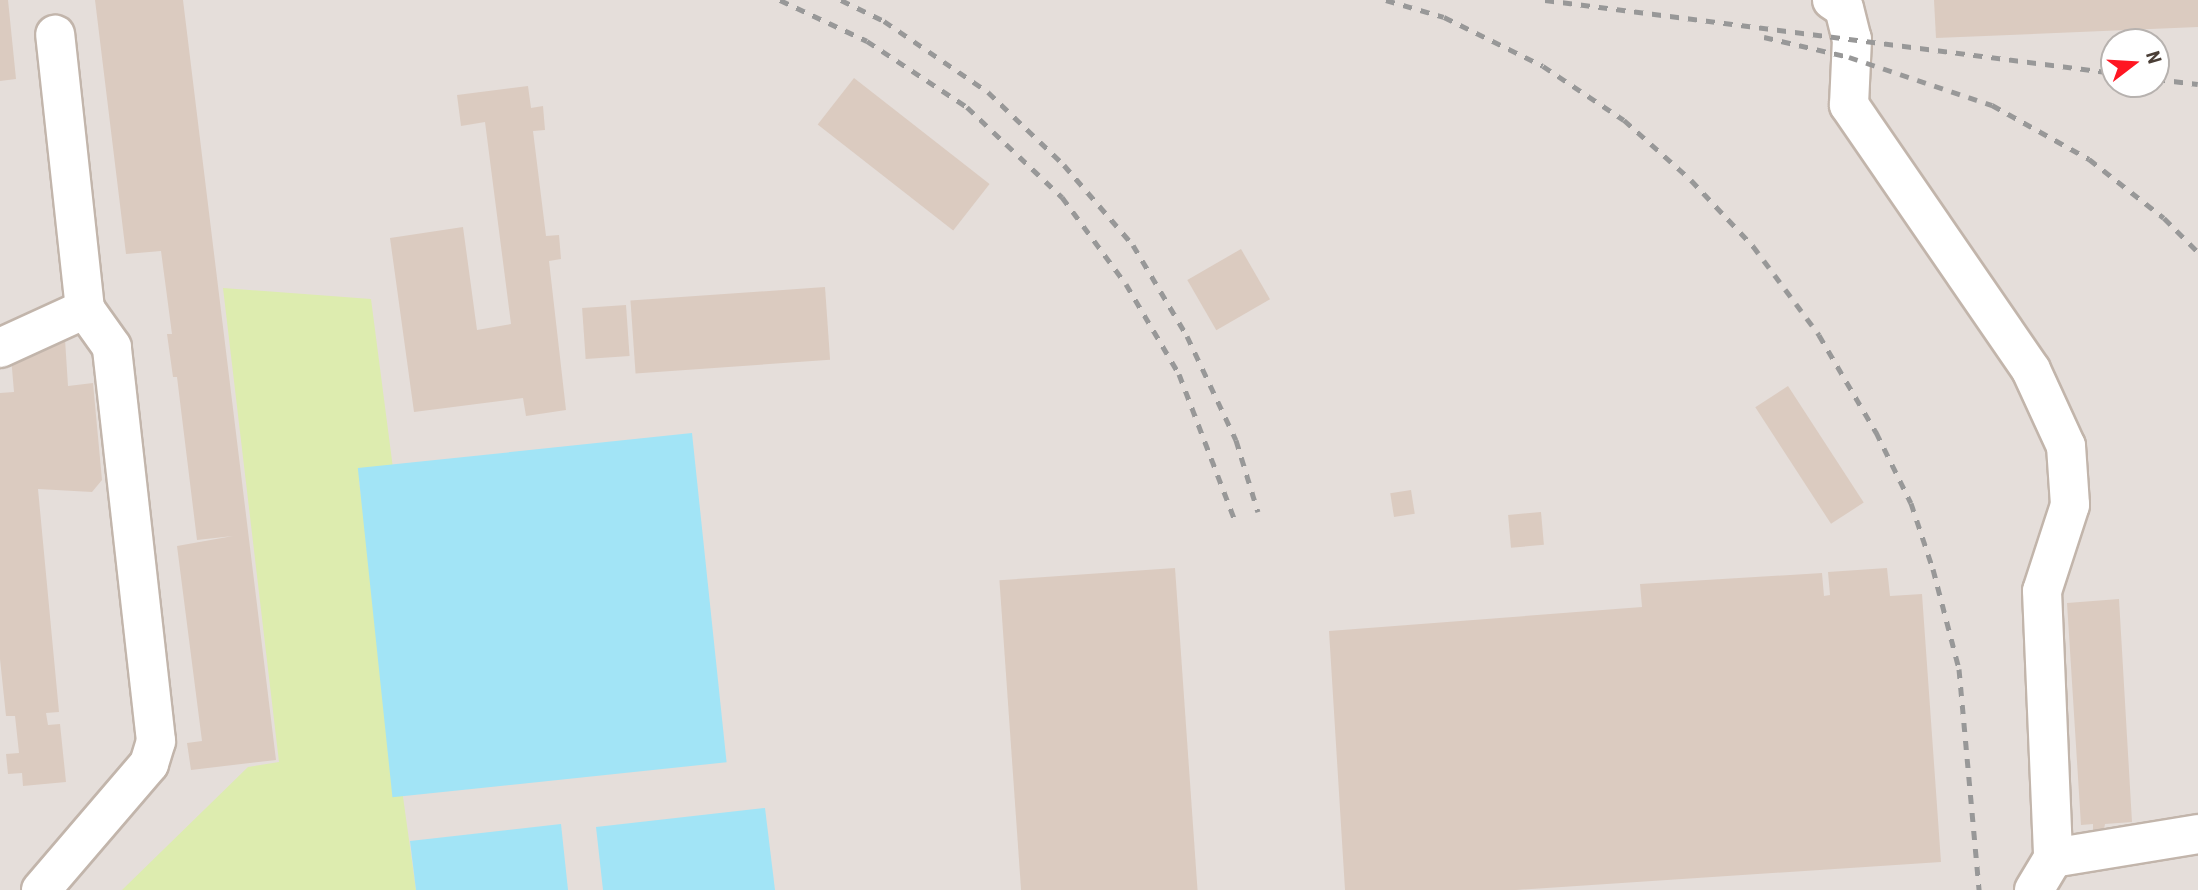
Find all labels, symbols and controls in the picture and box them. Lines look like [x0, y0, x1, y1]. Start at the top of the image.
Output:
north arrow [2100, 28, 2170, 98]
text: N [2141, 48, 2166, 66]

